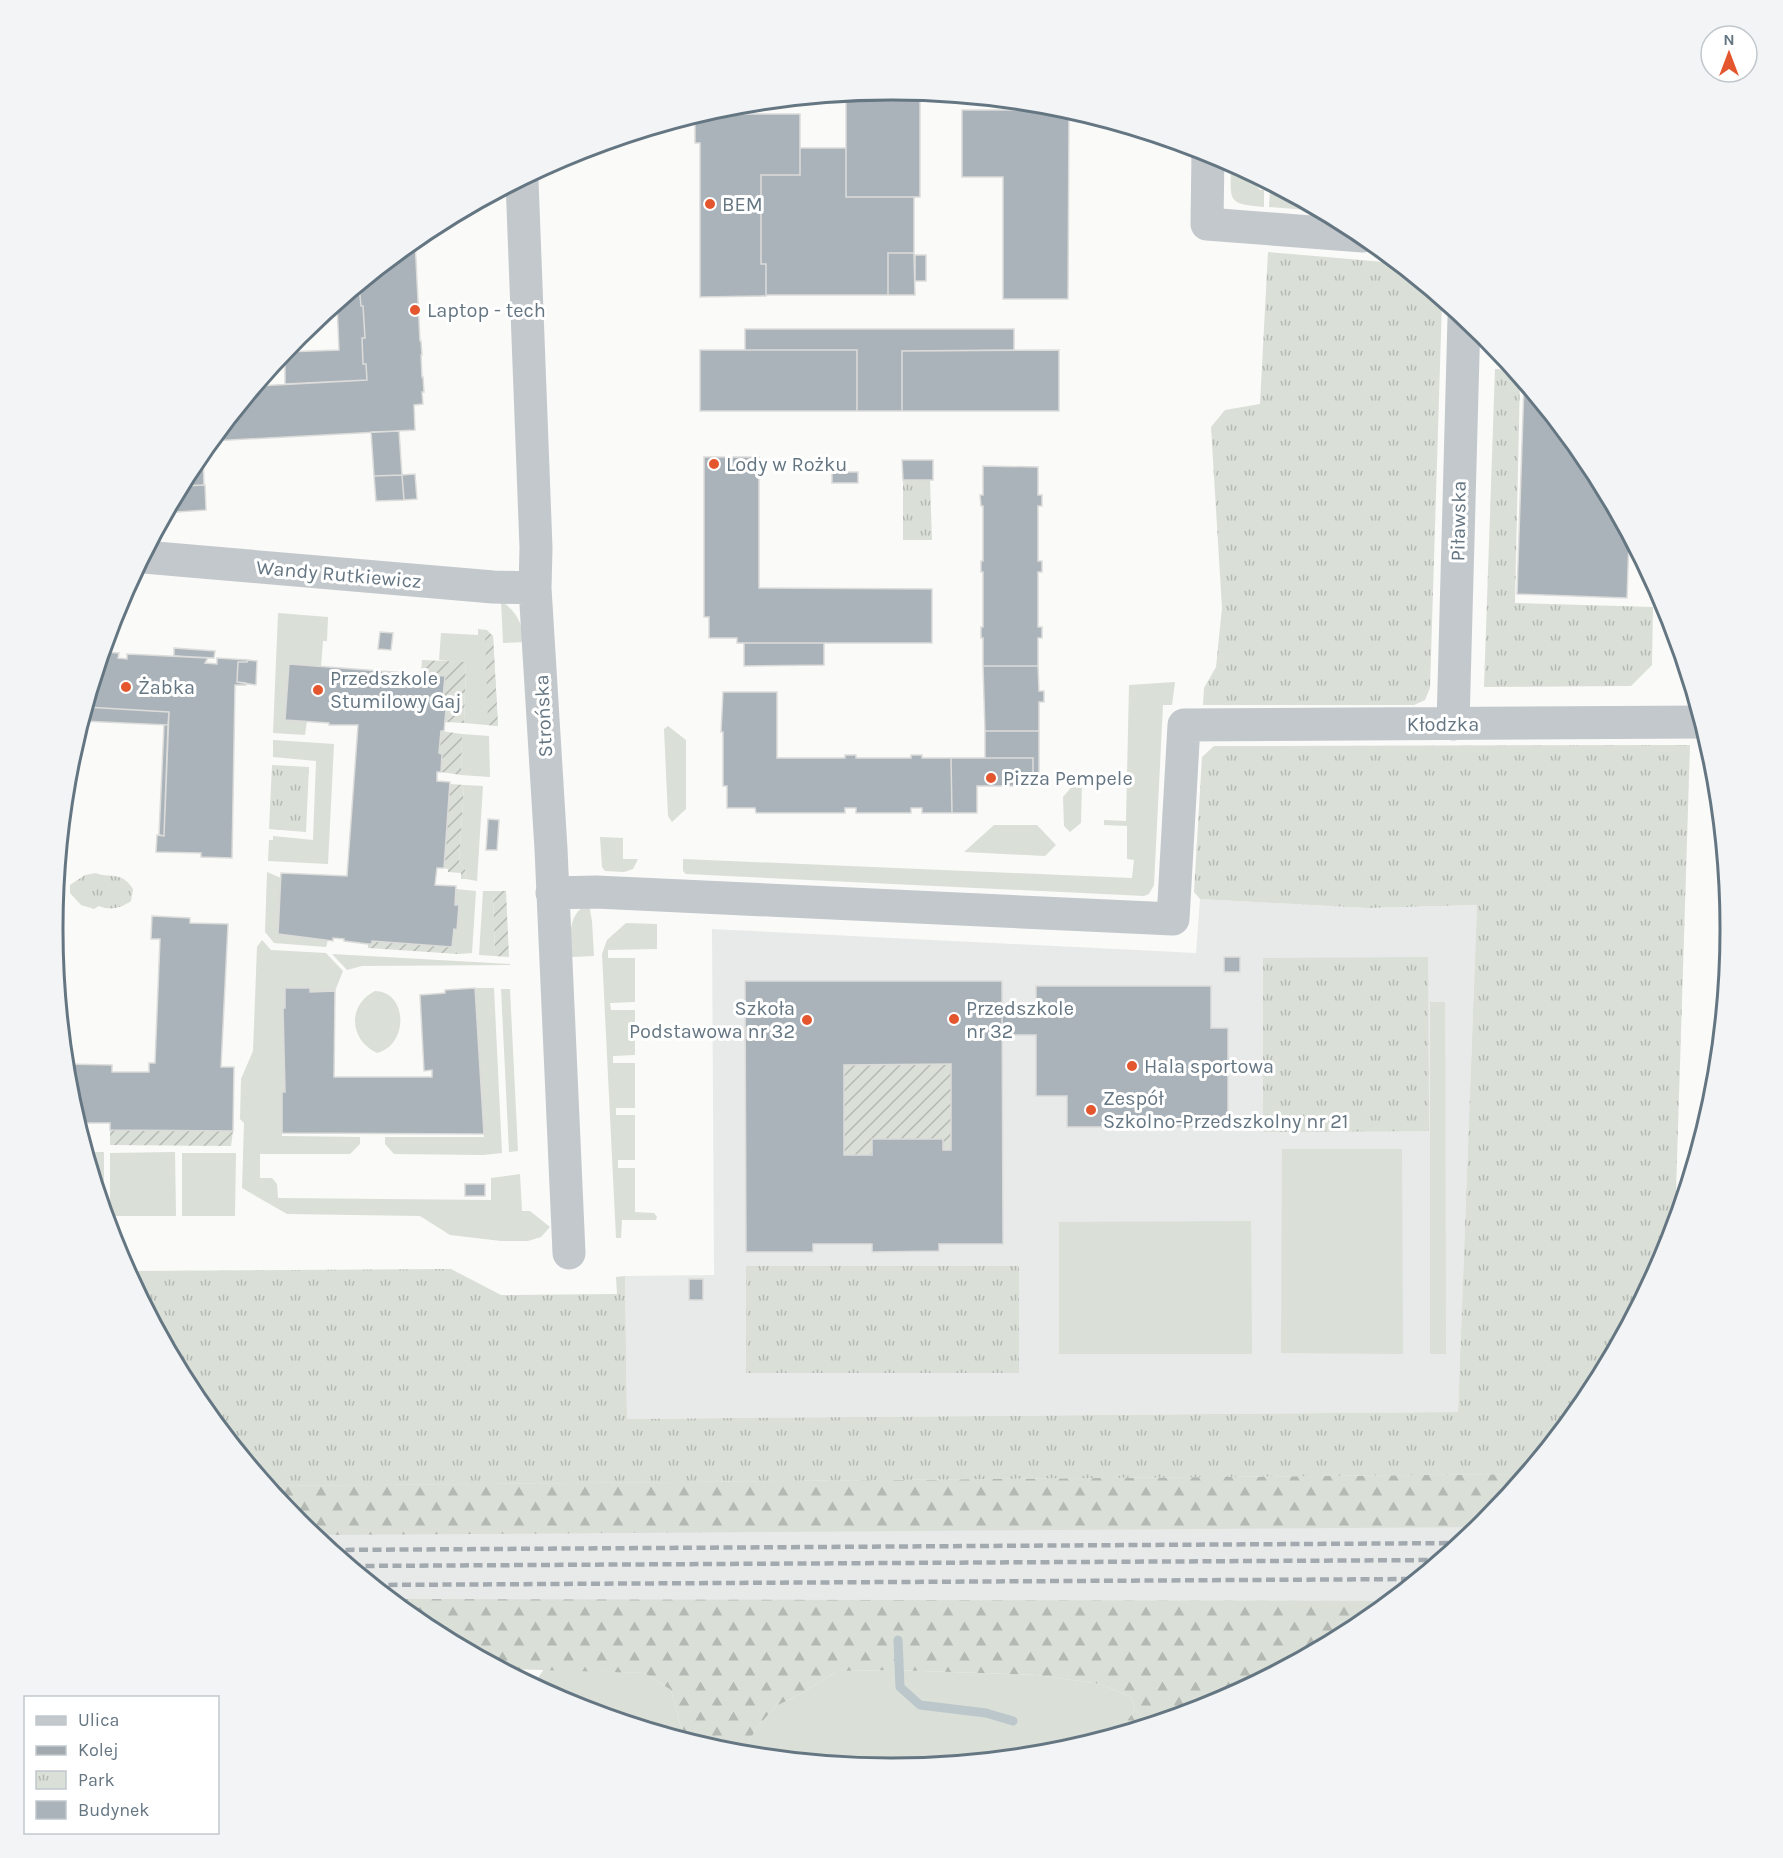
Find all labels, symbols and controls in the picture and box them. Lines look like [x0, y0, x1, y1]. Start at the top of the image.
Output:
north arrow [1699, 24, 1759, 84]
text: N [1723, 30, 1735, 49]
place label: BEM [722, 193, 763, 216]
marker: BEM [703, 197, 717, 211]
place label: Laptop - tech [427, 299, 546, 322]
marker: Laptop - tech [408, 303, 422, 317]
place label: Lody w Rożku [726, 453, 847, 476]
marker: Lody w Rożku [707, 457, 721, 471]
street label: Piławska [1446, 480, 1471, 562]
street label: Wandy Rutkiewicz [255, 556, 423, 593]
place label: Przedszkole Stumilowy Gaj [330, 667, 462, 713]
street label: Strońska [530, 674, 557, 758]
place label: Żabka [138, 676, 195, 699]
marker: Żabka [119, 680, 133, 694]
marker: Przedszkole Stumilowy Gaj [311, 683, 325, 697]
street label: Kłodzka [1407, 713, 1479, 736]
place label: Pizza Pempele [1003, 767, 1133, 790]
marker: Pizza Pempele [984, 771, 998, 785]
place label: Szkoła Podstawowa nr 32 [629, 997, 795, 1043]
place label: Przedszkole nr 32 [966, 997, 1074, 1043]
marker: Przedszkole nr 32 [947, 1012, 961, 1026]
marker: Szkoła Podstawowa nr 32 [800, 1013, 814, 1027]
place label: Hala sportowa [1144, 1055, 1274, 1078]
marker: Hala sportowa [1125, 1059, 1139, 1073]
place label: Zespół Szkolno-Przedszkolny nr 21 [1103, 1087, 1348, 1133]
marker: Zespół Szkolno-Przedszkolny nr 21 [1084, 1103, 1098, 1117]
legend [24, 1696, 219, 1834]
text: Ulica [78, 1709, 119, 1731]
text: Kolej [78, 1739, 119, 1761]
text: Park [78, 1769, 115, 1791]
text: Budynek [78, 1799, 149, 1821]

